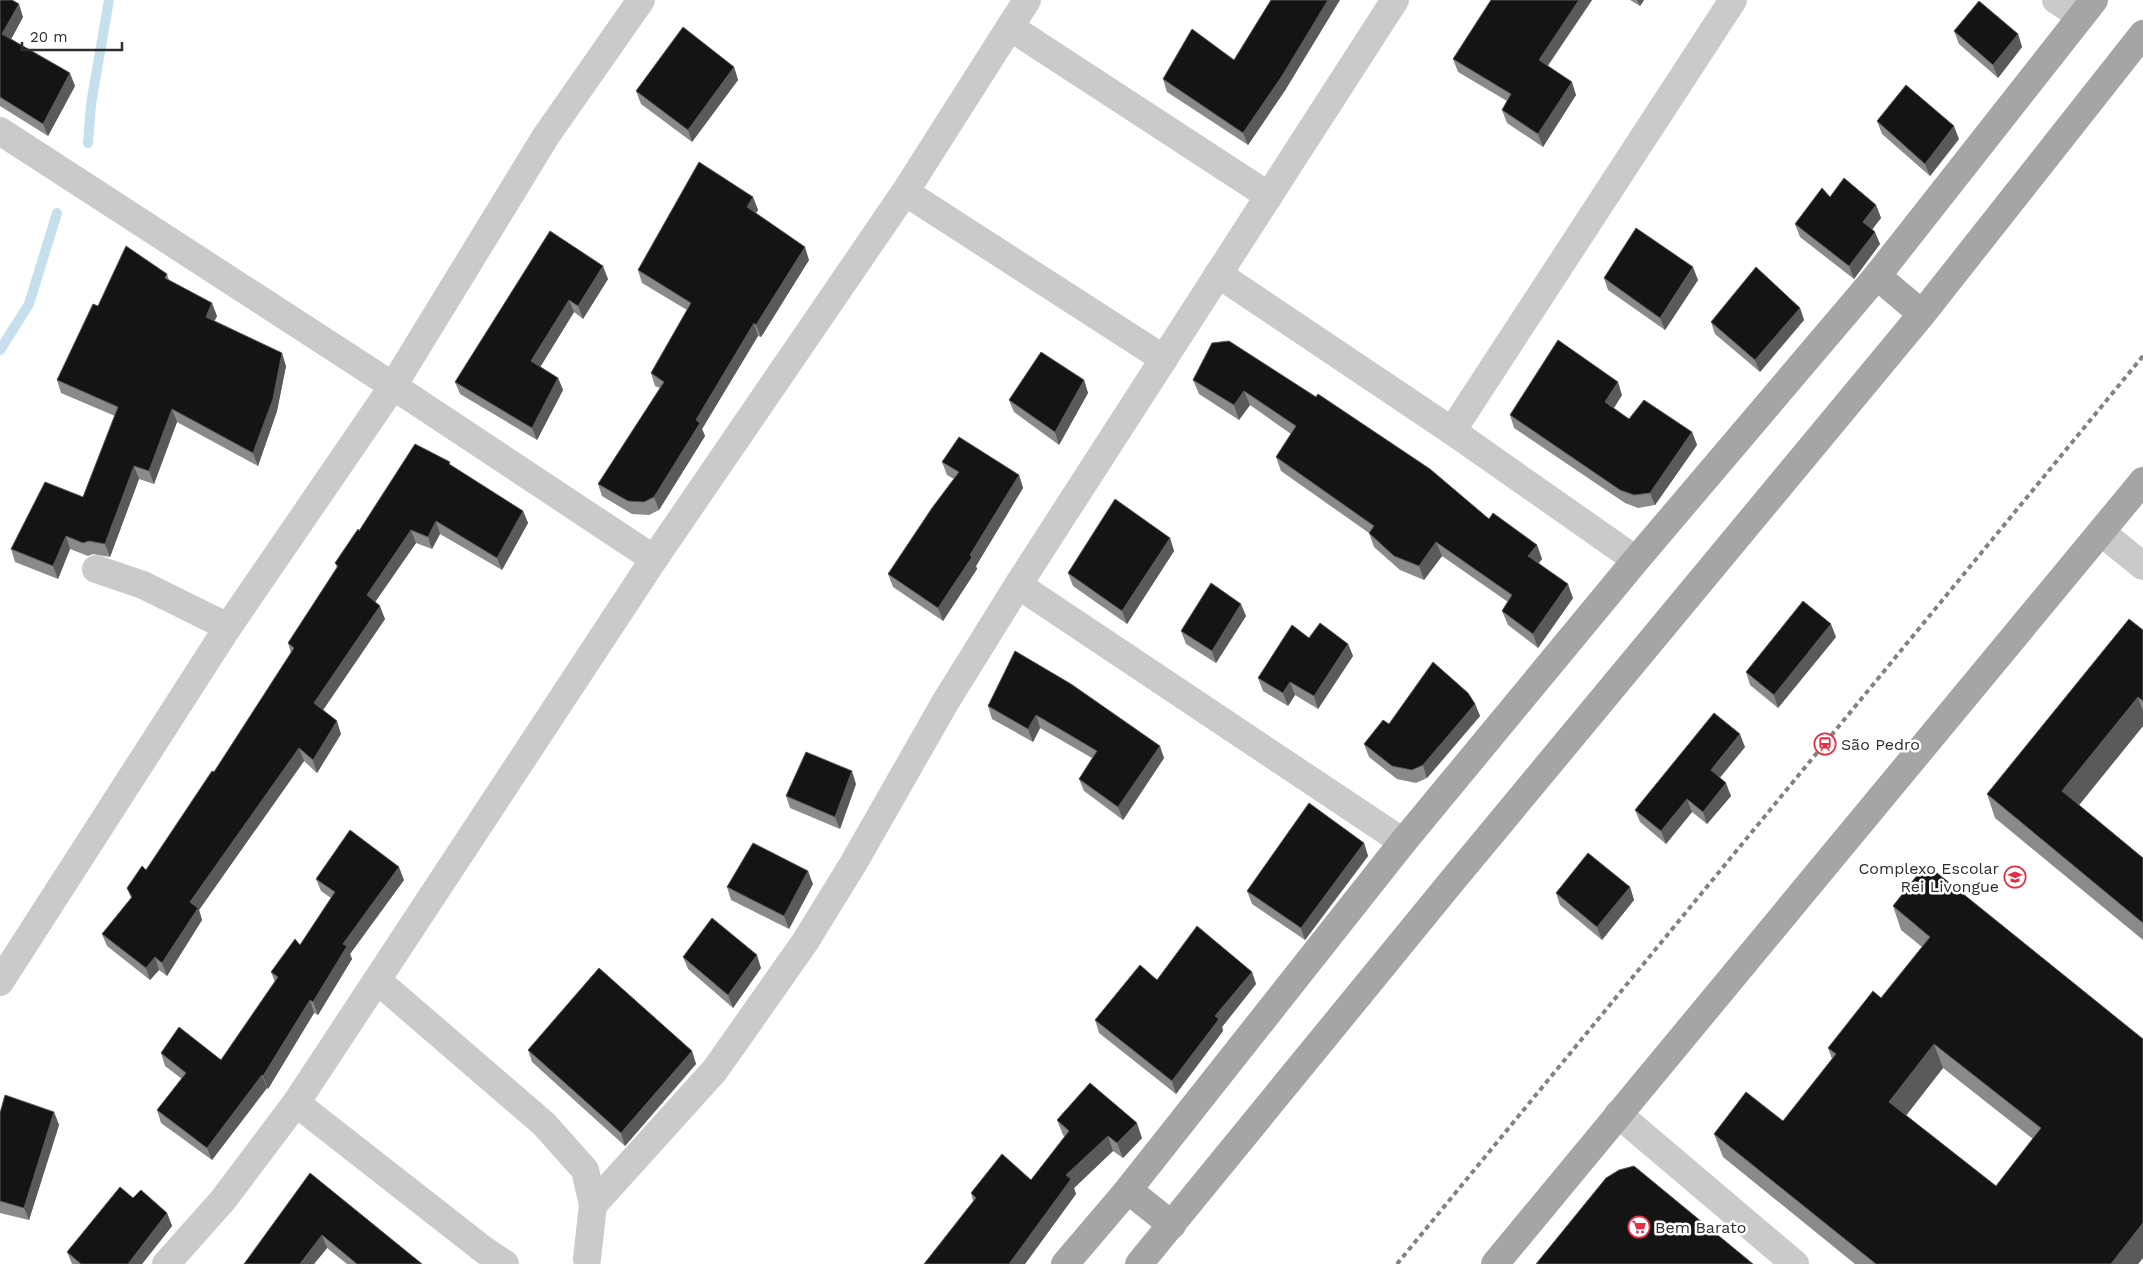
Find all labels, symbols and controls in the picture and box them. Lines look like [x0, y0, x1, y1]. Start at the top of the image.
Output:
scale bar [22, 20, 122, 52]
text: 20 m [30, 28, 68, 46]
station icon: São Pedro [1813, 732, 1837, 756]
place label: São Pedro [1841, 735, 1920, 754]
place label: Complexo Escolar Rei Livongue [1858, 859, 1999, 896]
school or university icon: Complexo Escolar Rei Livongue [2003, 865, 2027, 889]
supermarket icon: Bem Barato [1627, 1215, 1651, 1239]
place label: Bem Barato [1655, 1218, 1746, 1237]

